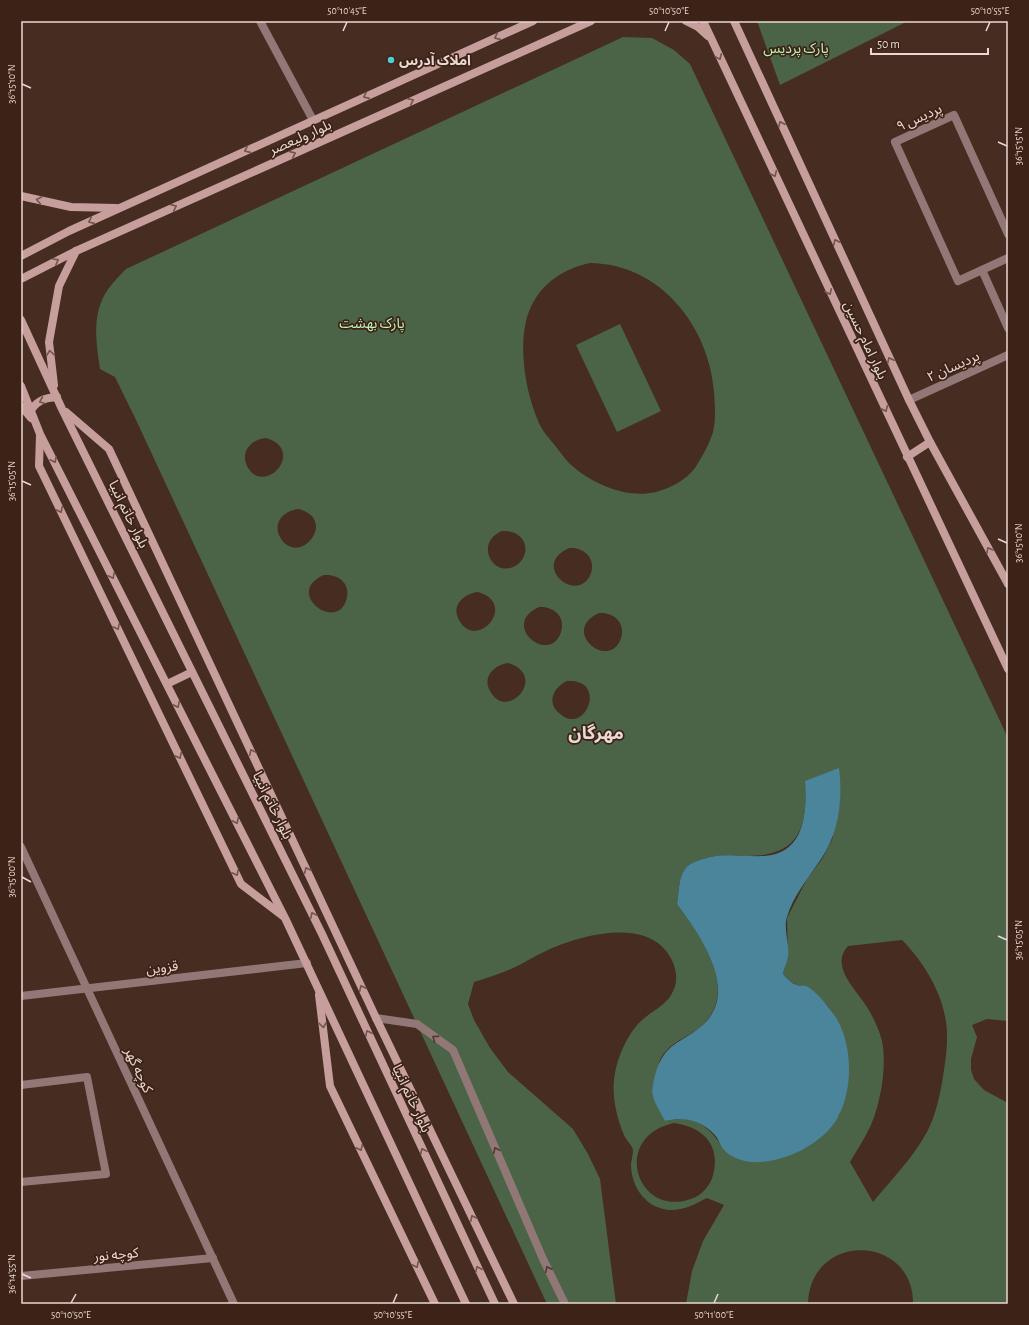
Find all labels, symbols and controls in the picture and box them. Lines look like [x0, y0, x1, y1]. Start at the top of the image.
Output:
text: 50°10'45"E [327, 6, 367, 16]
text: 50°10'50"E [649, 6, 689, 16]
text: 50°10'55"E [971, 6, 1010, 16]
scale bar [871, 30, 988, 56]
one-way arrow [494, 32, 501, 40]
text: 50 m [877, 38, 900, 50]
park label: پارک پردیس [763, 42, 829, 58]
place label: املاک آدرس [399, 52, 471, 69]
one-way arrow [714, 52, 722, 60]
marker: املاک آدرس [386, 55, 396, 65]
text: 36°15'10"N [7, 64, 17, 104]
one-way arrow [362, 92, 369, 100]
one-way arrow [407, 98, 415, 106]
street label: پردیس ۹ [895, 102, 945, 136]
street label: بلوار ولیعصر [266, 118, 334, 159]
one-way arrow [778, 121, 786, 129]
text: 36°15'15"N [1014, 127, 1024, 165]
one-way arrow [244, 145, 252, 153]
one-way arrow [288, 151, 296, 159]
one-way arrow [769, 170, 777, 178]
one-way arrow [36, 197, 42, 205]
one-way arrow [169, 204, 177, 212]
one-way arrow [87, 216, 95, 224]
one-way arrow [833, 239, 841, 247]
one-way arrow [51, 258, 59, 266]
one-way arrow [824, 287, 832, 295]
street label: بلوار امام حسین [838, 299, 889, 383]
park label: پارک بهشت [339, 317, 405, 333]
street label: پردیسان ۲ [925, 349, 983, 387]
one-way arrow [46, 350, 55, 357]
one-way arrow [887, 357, 895, 364]
one-way arrow [39, 396, 46, 404]
one-way arrow [880, 405, 888, 413]
one-way arrow [49, 456, 56, 464]
text: 36°15'05"N [7, 461, 17, 501]
street label: بلوار خاتم انبیا [103, 478, 151, 552]
one-way arrow [55, 506, 63, 513]
text: 36°15'10"N [1014, 523, 1024, 563]
one-way arrow [987, 547, 994, 554]
one-way arrow [107, 572, 115, 580]
one-way arrow [112, 623, 120, 630]
one-way arrow [172, 701, 180, 708]
district label: مهرگان [568, 723, 624, 744]
one-way arrow [249, 749, 257, 756]
one-way arrow [174, 752, 182, 760]
street label: بلوار خاتم انبیا [247, 769, 295, 843]
one-way arrow [231, 817, 239, 824]
text: 36°15'00"N [7, 856, 17, 898]
one-way arrow [304, 866, 312, 874]
one-way arrow [231, 869, 239, 877]
one-way arrow [310, 912, 318, 920]
text: 36°15'05"N [1014, 920, 1024, 960]
street label: قزوین [145, 959, 179, 978]
one-way arrow [359, 984, 367, 992]
one-way arrow [318, 1022, 327, 1028]
one-way arrow [364, 1030, 372, 1037]
one-way arrow [433, 1036, 440, 1043]
street label: کوچه گهر [119, 1044, 156, 1096]
street label: بلوار خاتم انبیا [387, 1062, 433, 1136]
one-way arrow [355, 1144, 363, 1151]
one-way arrow [493, 1147, 501, 1154]
one-way arrow [420, 1148, 428, 1155]
one-way arrow [470, 1215, 478, 1223]
street label: کوچه نور [92, 1246, 140, 1266]
text: 36°14'55"N [7, 1254, 17, 1294]
one-way arrow [411, 1261, 419, 1269]
one-way arrow [475, 1265, 483, 1273]
one-way arrow [545, 1266, 553, 1273]
text: 50°10'50"E [51, 1310, 91, 1320]
text: 50°10'55"E [374, 1310, 413, 1320]
text: 50°11'00"E [694, 1310, 734, 1320]

